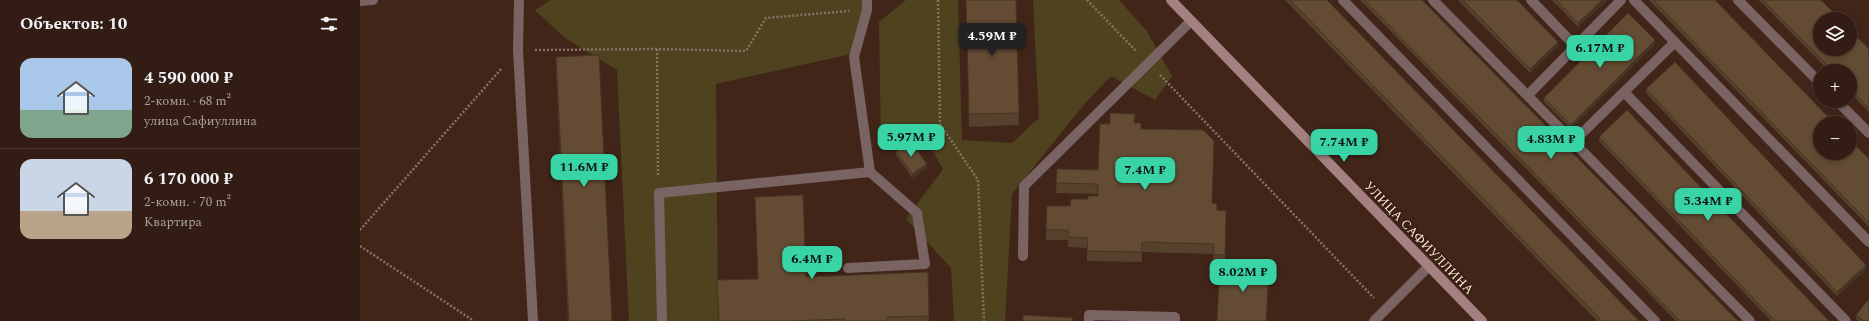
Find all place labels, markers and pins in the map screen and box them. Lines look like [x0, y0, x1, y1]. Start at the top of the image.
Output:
pin: 4.59M ₽ [955, 23, 1029, 57]
pin: 6.17M ₽ [1563, 35, 1637, 69]
pin: 5.97M ₽ [874, 124, 948, 158]
pin: 4.83M ₽ [1514, 126, 1588, 160]
pin: 7.74M ₽ [1307, 129, 1381, 163]
pin: 11.6M ₽ [547, 154, 621, 188]
pin: 7.4M ₽ [1112, 157, 1178, 191]
pin: 5.34M ₽ [1671, 188, 1745, 222]
pin: 6.4M ₽ [779, 246, 845, 280]
pin: 8.02M ₽ [1206, 259, 1280, 293]

